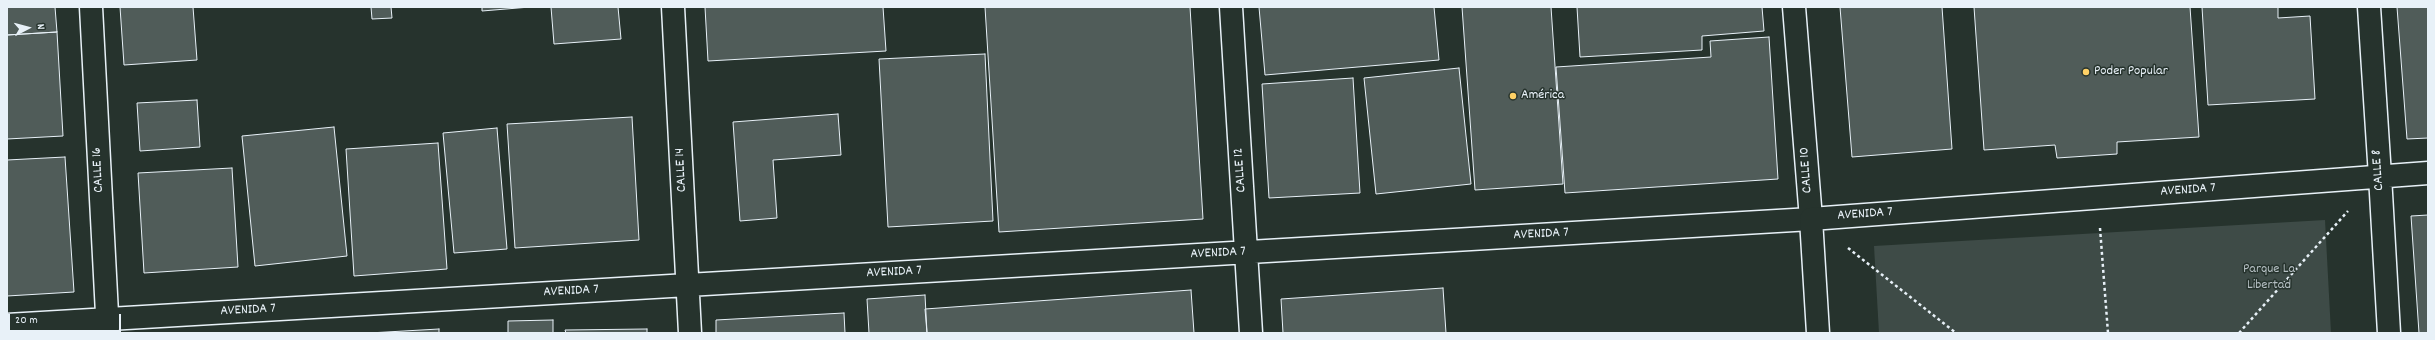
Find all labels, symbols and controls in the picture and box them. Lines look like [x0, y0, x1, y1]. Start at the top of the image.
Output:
north arrow [8, 8, 48, 48]
text: N [32, 23, 48, 30]
place label: Poder Popular [2094, 64, 2168, 80]
marker: Poder Popular [2081, 67, 2091, 77]
place label: América [1521, 88, 1564, 104]
marker: América [1508, 91, 1518, 101]
street label: CALLE 10 [1797, 146, 1817, 194]
street label: CALLE 16 [89, 147, 109, 193]
street label: CALLE 14 [672, 147, 692, 193]
street label: CALLE 12 [1231, 147, 1251, 193]
street label: CALLE 8 [2369, 149, 2389, 191]
street label: AVENIDA 7 [2160, 181, 2216, 201]
street label: AVENIDA 7 [1837, 205, 1893, 225]
street label: AVENIDA 7 [1513, 225, 1569, 245]
street label: AVENIDA 7 [1190, 244, 1246, 264]
park label: Parque La Libertad [2243, 262, 2295, 294]
street label: AVENIDA 7 [866, 263, 922, 283]
street label: AVENIDA 7 [543, 282, 599, 302]
street label: AVENIDA 7 [220, 301, 276, 321]
scale bar [10, 306, 123, 332]
text: 20 m [15, 312, 38, 329]

